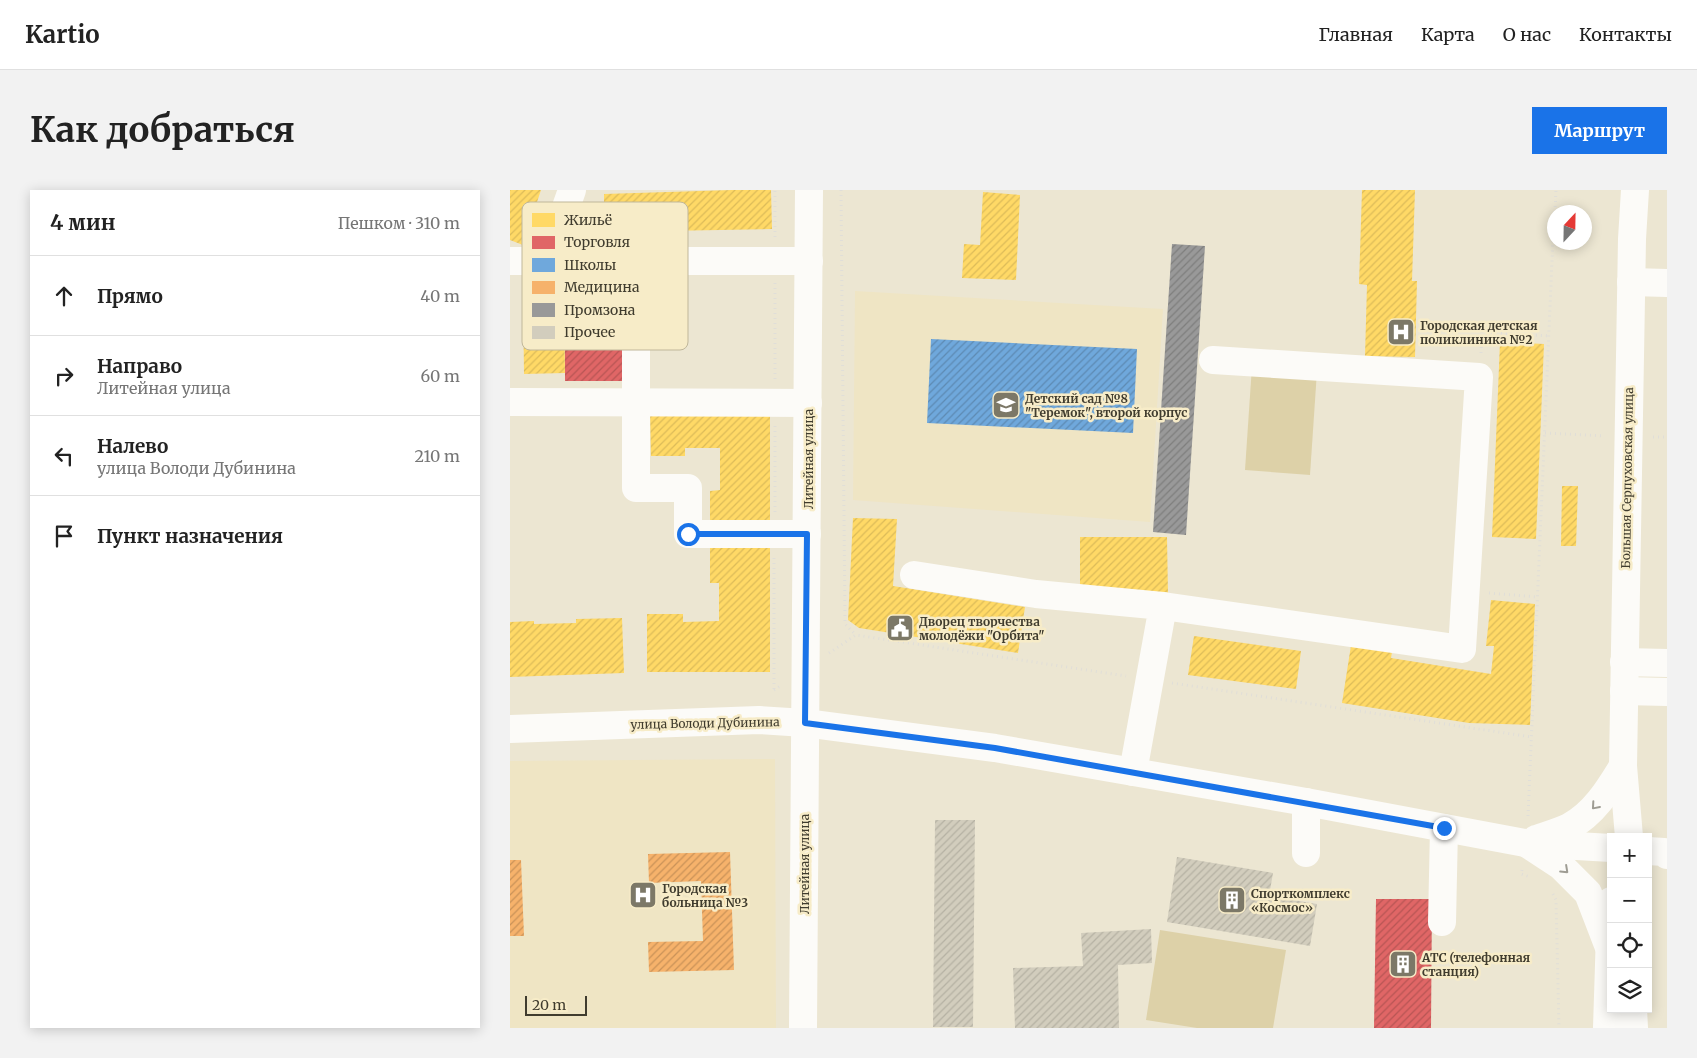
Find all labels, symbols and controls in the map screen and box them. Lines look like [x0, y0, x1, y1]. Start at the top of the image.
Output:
text: Kartio [25, 19, 100, 50]
text: Главная [1318, 23, 1393, 46]
text: Карта [1421, 23, 1475, 46]
text: О нас [1503, 23, 1551, 46]
text: Контакты [1579, 23, 1672, 46]
button: Маршрут [1532, 107, 1667, 154]
text: Как добраться [30, 108, 295, 152]
legend [522, 202, 688, 350]
north arrow [1547, 205, 1592, 250]
text: 4 мин [50, 209, 115, 236]
text: Жильё [564, 211, 612, 229]
text: Пешком · 310 m [338, 213, 460, 233]
text: Торговля [564, 233, 630, 251]
text: Школы [564, 256, 616, 274]
text: Медицина [564, 278, 640, 296]
icon: ahead [50, 282, 78, 310]
text: Прямо [97, 284, 163, 308]
text: 40 m [420, 286, 460, 306]
text: Промзона [564, 301, 636, 319]
hospital icon: Городская детская поликлиника №2 [1386, 317, 1416, 347]
place label: Городская детская поликлиника №2 [1420, 318, 1538, 347]
text: Прочее [564, 323, 615, 341]
text: Направо [97, 354, 182, 378]
icon: right [50, 362, 78, 390]
text: 60 m [420, 366, 460, 386]
text: Литейная улица [97, 378, 230, 398]
street label: Большая Серпуховская улица [1618, 387, 1636, 569]
school or university icon: Детский сад №8 "Теремок", второй корпус [991, 390, 1021, 420]
place label: Детский сад №8 "Теремок", второй корпус [1025, 391, 1188, 420]
street label: Литейная улица [801, 408, 816, 509]
text: Налево [97, 434, 168, 458]
icon: left [50, 442, 78, 470]
text: 210 m [415, 446, 460, 466]
text: улица Володи Дубинина [97, 458, 296, 478]
icon: arrive [50, 522, 78, 550]
route start [677, 523, 700, 546]
text: Пункт назначения [97, 524, 283, 548]
public building icon: Дворец творчества молодёжи "Орбита" [885, 613, 915, 643]
place label: Дворец творчества молодёжи "Орбита" [919, 614, 1045, 643]
street label: улица Володи Дубинина [630, 714, 780, 732]
one-way arrow [1592, 800, 1601, 809]
street label: Литейная улица [797, 813, 812, 914]
route end [1433, 817, 1456, 840]
map controls [1607, 833, 1652, 1013]
button: + [1607, 833, 1652, 878]
one-way arrow [1560, 864, 1569, 873]
button: − [1607, 878, 1652, 923]
hospital icon: Городская больница №3 [628, 880, 658, 910]
place label: Городская больница №3 [662, 881, 748, 910]
building icon: Спорткомплекс «Космос» [1217, 885, 1247, 915]
place label: Спорткомплекс «Космос» [1251, 886, 1350, 915]
button: locate [1607, 923, 1652, 968]
building icon: АТС (телефонная станция) [1388, 949, 1418, 979]
place label: АТС (телефонная станция) [1421, 950, 1530, 979]
button: layers [1607, 968, 1652, 1013]
scale bar [525, 993, 588, 1016]
text: 20 m [532, 996, 566, 1014]

